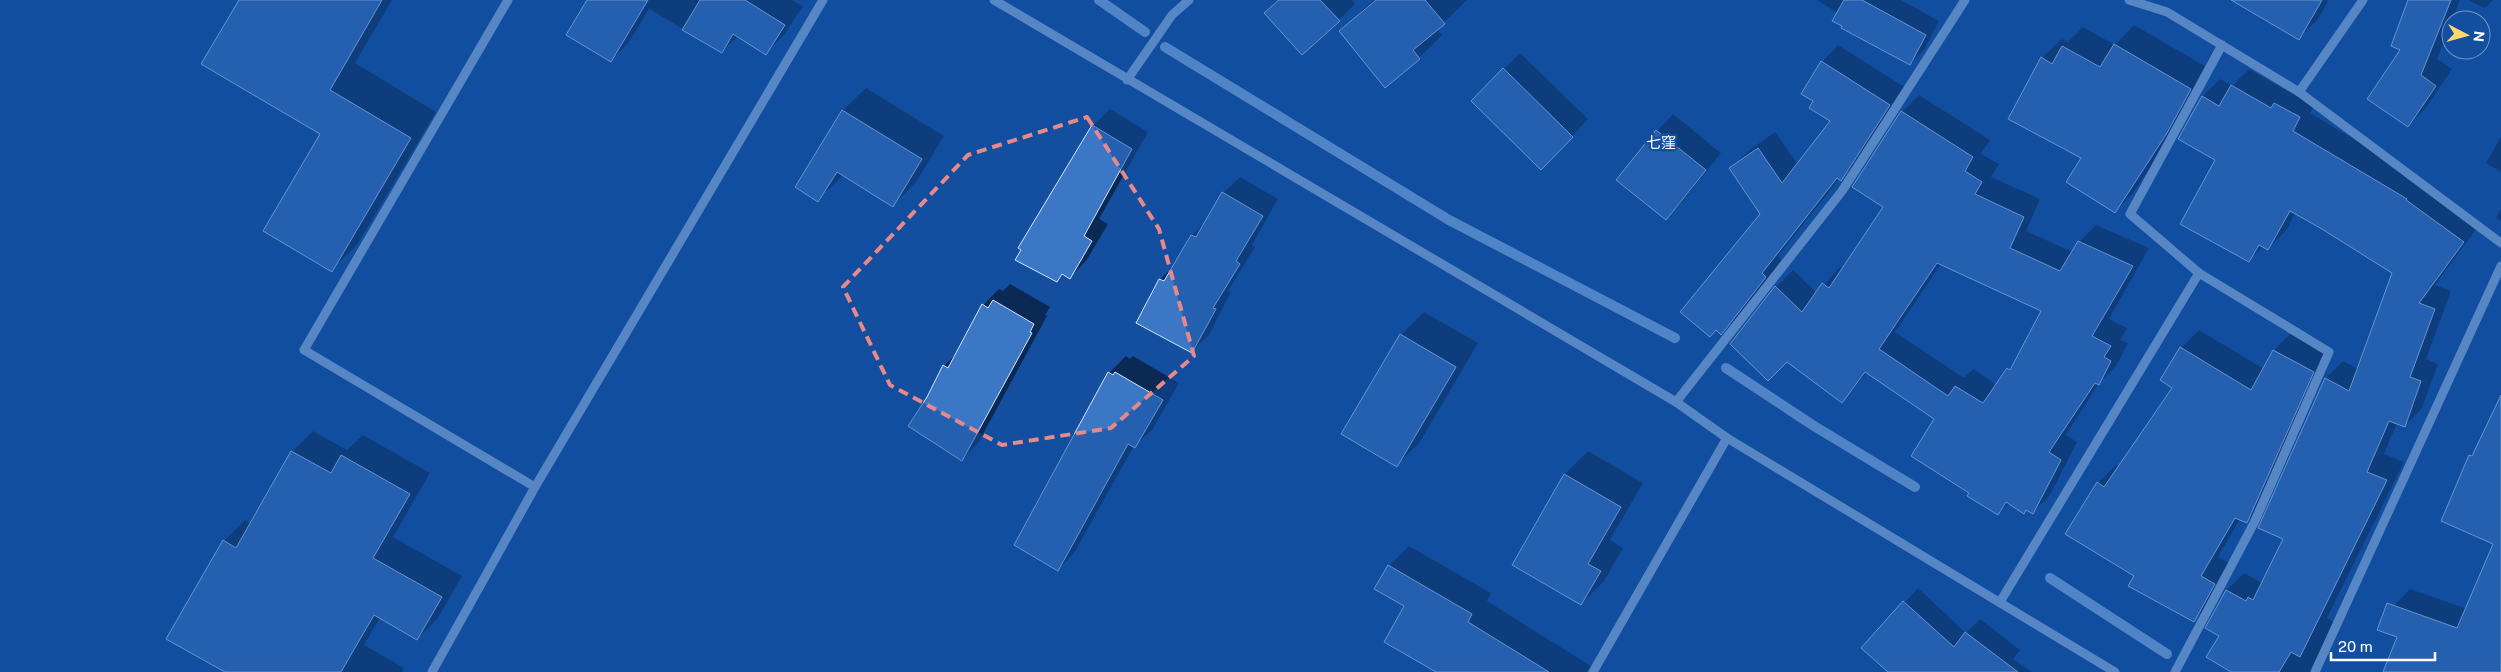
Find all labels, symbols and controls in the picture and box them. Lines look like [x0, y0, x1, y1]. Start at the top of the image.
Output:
north arrow [2441, 10, 2491, 60]
text: N [2470, 30, 2487, 43]
district label: 七窪 [1646, 134, 1676, 151]
scale bar [2331, 630, 2435, 662]
text: 20 m [2338, 638, 2373, 655]

